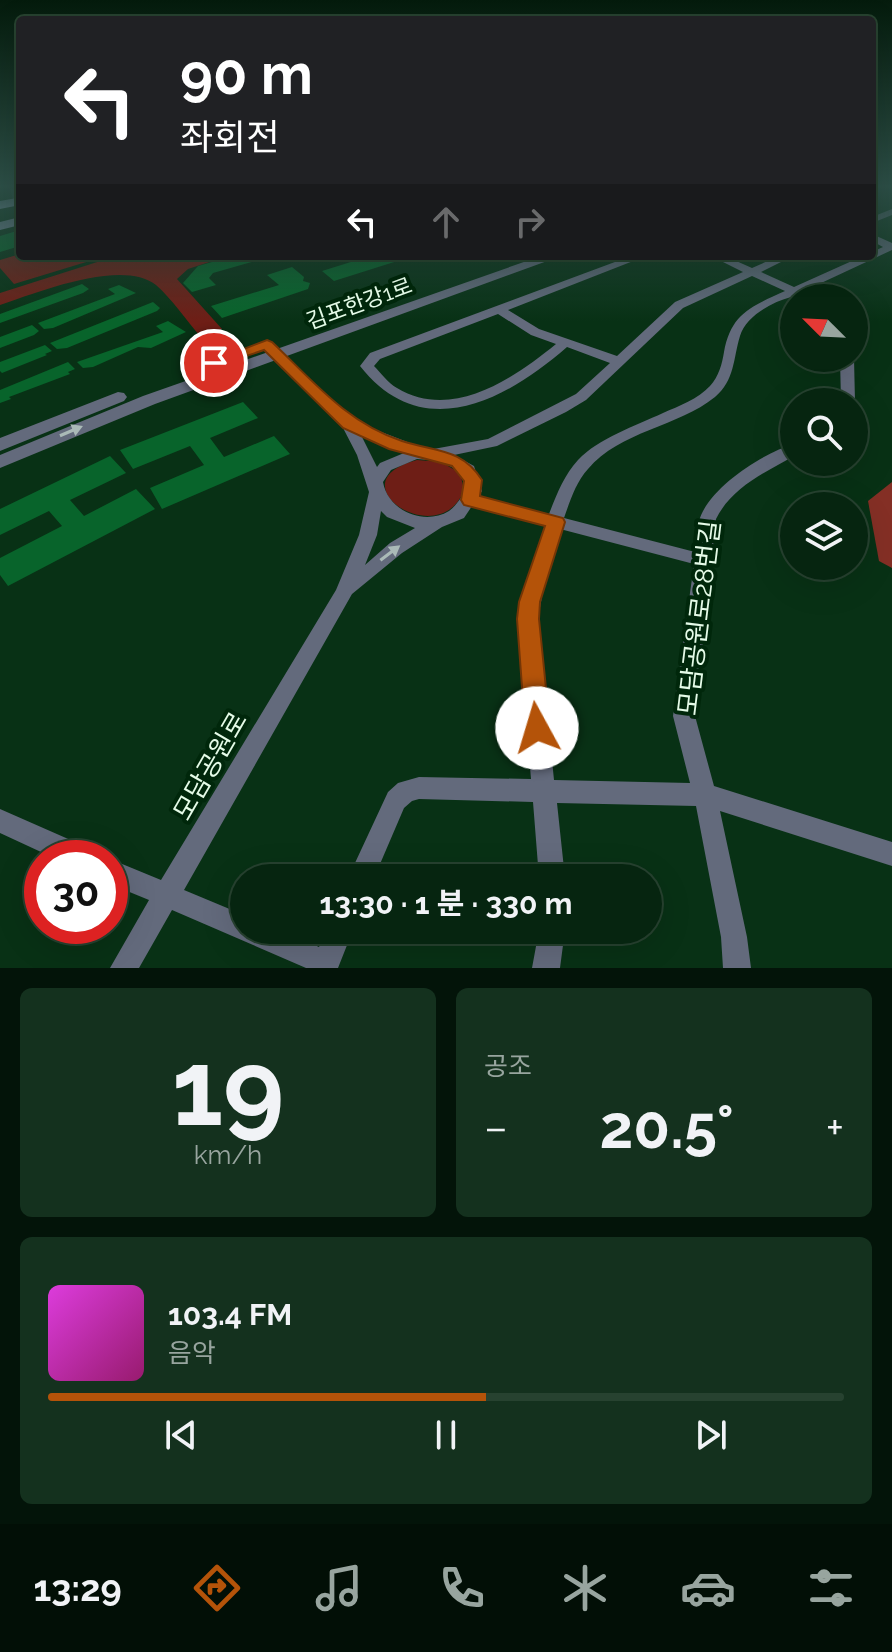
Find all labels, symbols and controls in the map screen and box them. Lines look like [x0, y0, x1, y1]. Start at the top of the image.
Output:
text: 90 m [180, 41, 313, 107]
icon: left [48, 48, 152, 152]
text: 좌회전 [180, 116, 279, 158]
icon: left [340, 200, 384, 244]
icon: ahead [424, 200, 468, 244]
icon: right [508, 200, 552, 244]
street label: 김포한강1로 [303, 272, 415, 334]
north arrow [780, 284, 868, 372]
map controls [780, 284, 868, 580]
pin [180, 329, 248, 397]
icon: arrive [192, 341, 236, 385]
button: search [780, 388, 868, 476]
one-way arrow [60, 425, 83, 438]
button: layers [780, 492, 868, 580]
street label: 모담공원로28번길 [672, 519, 726, 717]
one-way arrow [380, 546, 400, 562]
position arrow [495, 686, 579, 770]
street label: 모담공원로 [167, 707, 253, 825]
speed limit sign: 30 [24, 840, 128, 944]
text: 13:30 · 1 분 · 330 m [319, 886, 573, 921]
text: 19 [172, 1027, 284, 1149]
text: 공조 [484, 1051, 532, 1081]
text: 20.5° [599, 1092, 734, 1162]
text: − [484, 1102, 508, 1153]
text: + [826, 1102, 844, 1153]
text: km/h [194, 1140, 262, 1170]
text: 103.4 FM [168, 1297, 292, 1332]
text: 음악 [168, 1338, 216, 1368]
icon: previous [159, 1413, 203, 1457]
icon: pause [424, 1413, 468, 1457]
icon: next [689, 1413, 733, 1457]
icon: directions [189, 1560, 245, 1616]
icon: music [311, 1560, 367, 1616]
icon: phone [434, 1560, 490, 1616]
icon: climate [557, 1560, 613, 1616]
icon: car [680, 1560, 736, 1616]
icon: filters [803, 1560, 859, 1616]
text: 13:29 [33, 1567, 122, 1609]

